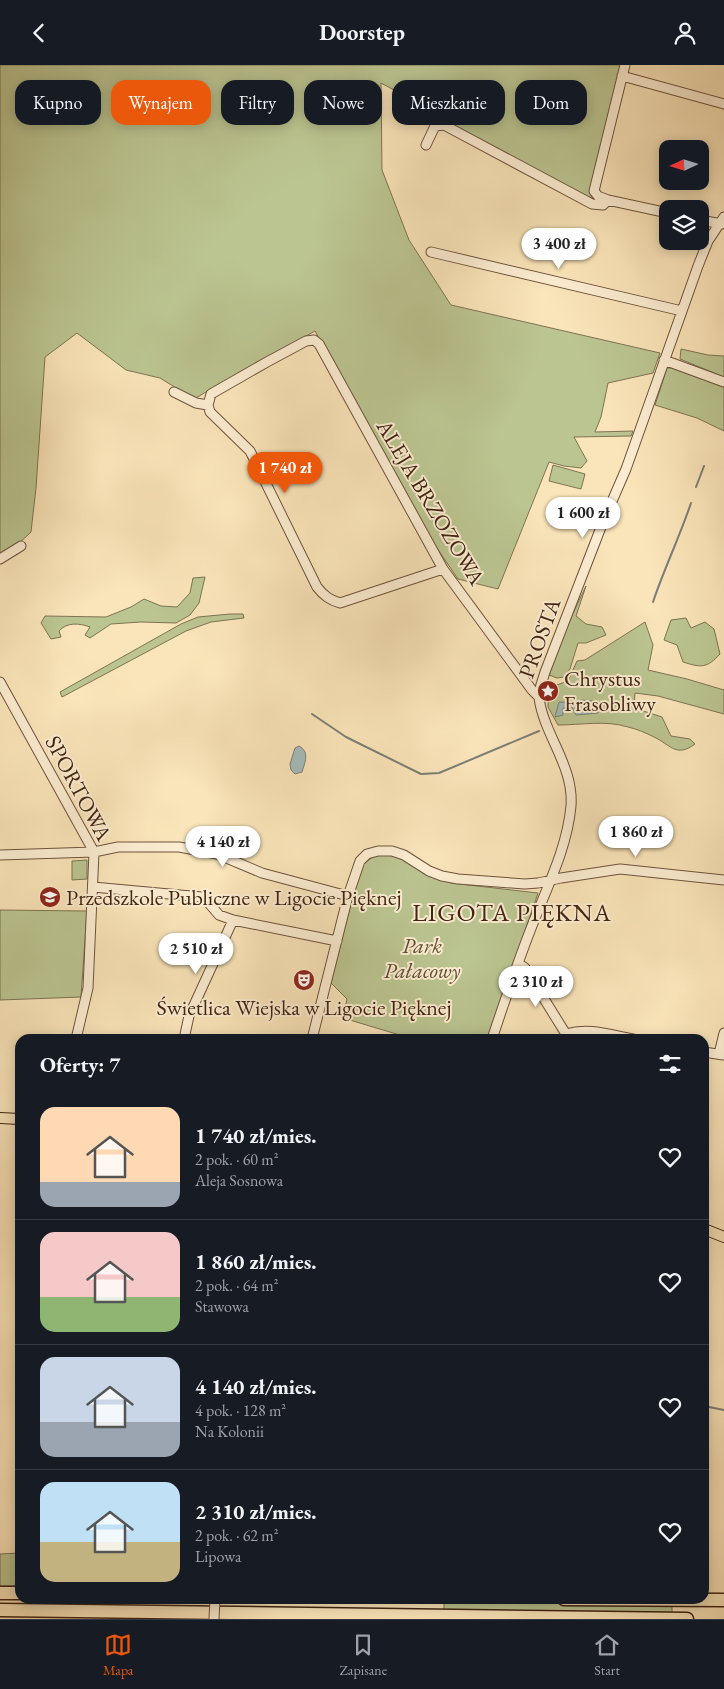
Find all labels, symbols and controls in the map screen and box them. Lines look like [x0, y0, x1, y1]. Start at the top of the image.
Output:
text: Doorstep [319, 18, 405, 47]
icon: back [25, 19, 53, 47]
icon: person [671, 19, 699, 47]
chip: Kupno [15, 80, 101, 125]
chip: Wynajem [111, 80, 211, 125]
chip: Filtry [221, 80, 294, 125]
chip: Nowe [304, 80, 382, 125]
chip: Mieszkanie [392, 80, 505, 125]
chip: Dom [515, 80, 587, 125]
north arrow [659, 140, 709, 190]
map controls [659, 140, 709, 250]
button: layers [659, 200, 709, 250]
pin: 3 400 zł [507, 227, 611, 270]
text: 3 400 zł [532, 233, 586, 254]
street label: ALEJA BRZOZOWA [369, 413, 492, 591]
pin: 1 740 zł [233, 451, 337, 494]
text: 1 740 zł [258, 457, 312, 478]
pin: 1 600 zł [531, 497, 635, 539]
text: 1 600 zł [556, 502, 610, 523]
street label: PROSTA [512, 594, 568, 682]
place label: Chrystus Frasobliwy [564, 664, 656, 718]
place icon: Chrystus Frasobliwy [536, 679, 560, 703]
street label: SPORTOWA [39, 730, 119, 847]
pin: 1 860 zł [584, 815, 688, 858]
text: 1 860 zł [609, 821, 663, 842]
pin: 4 140 zł [171, 825, 275, 868]
text: 4 140 zł [196, 831, 250, 852]
place label: Przedszkole Publiczne w Ligocie Pięknej [66, 883, 401, 912]
school or university icon: Przedszkole Publiczne w Ligocie Pięknej [38, 885, 62, 909]
district label: LIGOTA PIĘKNA [412, 896, 612, 928]
park label: Park Pałacowy [384, 931, 461, 985]
pin: 2 510 zł [144, 933, 248, 975]
text: 2 510 zł [169, 938, 223, 959]
pin: 2 310 zł [484, 965, 588, 1008]
theatre icon: Świetlica Wiejska w Ligocie Pięknej [292, 968, 316, 992]
text: 2 310 zł [509, 971, 563, 992]
place label: Świetlica Wiejska w Ligocie Pięknej [157, 993, 451, 1022]
icon: filters [656, 1050, 684, 1078]
text: Oferty: 7 [40, 1051, 120, 1078]
text: 1 740 zł/mies. [195, 1122, 317, 1149]
icon: home [80, 1127, 140, 1187]
icon: heart [656, 1143, 684, 1171]
text: 2 pok. · 60 m² [195, 1149, 278, 1170]
text: Aleja Sosnowa [195, 1170, 283, 1191]
text: 1 860 zł/mies. [195, 1248, 317, 1275]
icon: home [80, 1252, 140, 1312]
icon: heart [656, 1268, 684, 1296]
text: 2 pok. · 64 m² [195, 1275, 278, 1296]
text: Stawowa [195, 1296, 249, 1317]
text: 4 140 zł/mies. [195, 1373, 317, 1400]
icon: home [80, 1377, 140, 1437]
icon: heart [656, 1393, 684, 1421]
text: 4 pok. · 128 m² [195, 1400, 286, 1421]
text: Na Kolonii [195, 1421, 264, 1442]
text: 2 310 zł/mies. [195, 1498, 317, 1525]
icon: home [80, 1502, 140, 1562]
icon: heart [656, 1518, 684, 1546]
text: 2 pok. · 62 m² [195, 1525, 278, 1546]
text: Lipowa [195, 1546, 241, 1567]
tab: Mapa [103, 1631, 133, 1679]
tab: Zapisane [339, 1631, 387, 1679]
tab: Start [593, 1631, 621, 1679]

